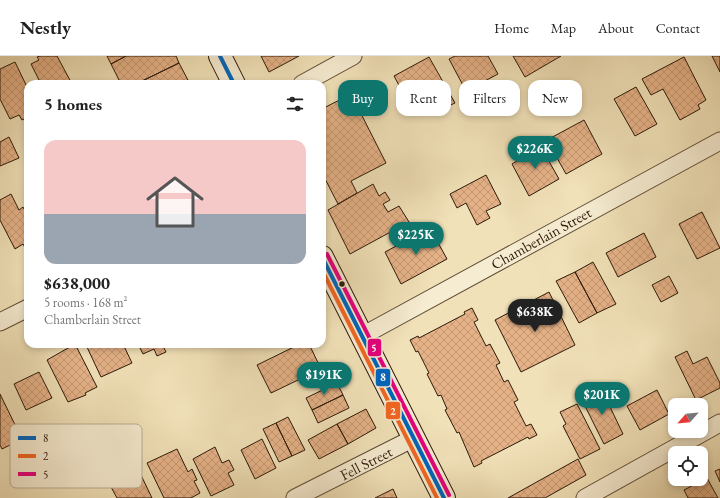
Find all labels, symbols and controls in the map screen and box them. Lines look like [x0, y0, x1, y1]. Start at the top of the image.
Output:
text: Nestly [20, 15, 71, 40]
text: Home [494, 19, 529, 37]
text: Map [551, 19, 576, 37]
text: About [598, 19, 634, 37]
text: Contact [656, 19, 700, 37]
chip: Buy [338, 80, 388, 116]
chip: Rent [396, 80, 451, 116]
chip: Filters [459, 80, 520, 116]
chip: New [528, 80, 582, 116]
text: 5 homes [44, 93, 102, 115]
icon: filters [284, 93, 306, 115]
pin: $226K [507, 136, 563, 170]
text: $226K [517, 140, 553, 157]
icon: home [139, 166, 211, 238]
street label: Chamberlain Street [488, 202, 595, 273]
pin: $225K [388, 222, 444, 256]
text: $225K [398, 226, 434, 243]
text: $638,000 [44, 272, 110, 294]
unlabelled marker [337, 279, 347, 289]
text: 5 rooms · 168 m² [44, 294, 128, 311]
pin: $638K [507, 299, 563, 333]
text: $638K [517, 303, 553, 320]
text: Chamberlain Street [44, 311, 141, 328]
line badge: 5 [367, 338, 382, 357]
text: 5 [371, 341, 377, 355]
pin: $191K [296, 362, 352, 396]
text: $191K [306, 366, 342, 383]
line badge: 8 [375, 368, 391, 387]
text: 8 [380, 370, 386, 384]
pin: $201K [574, 382, 630, 416]
text: $201K [584, 386, 620, 403]
north arrow [668, 398, 708, 438]
map controls [668, 398, 708, 486]
line badge: 2 [385, 401, 401, 420]
text: 2 [390, 404, 396, 418]
legend [10, 424, 142, 488]
text: 8 [43, 431, 48, 445]
street label: Fell Street [337, 442, 396, 484]
button: locate [668, 446, 708, 486]
text: 2 [43, 449, 49, 463]
text: 5 [43, 467, 48, 481]

